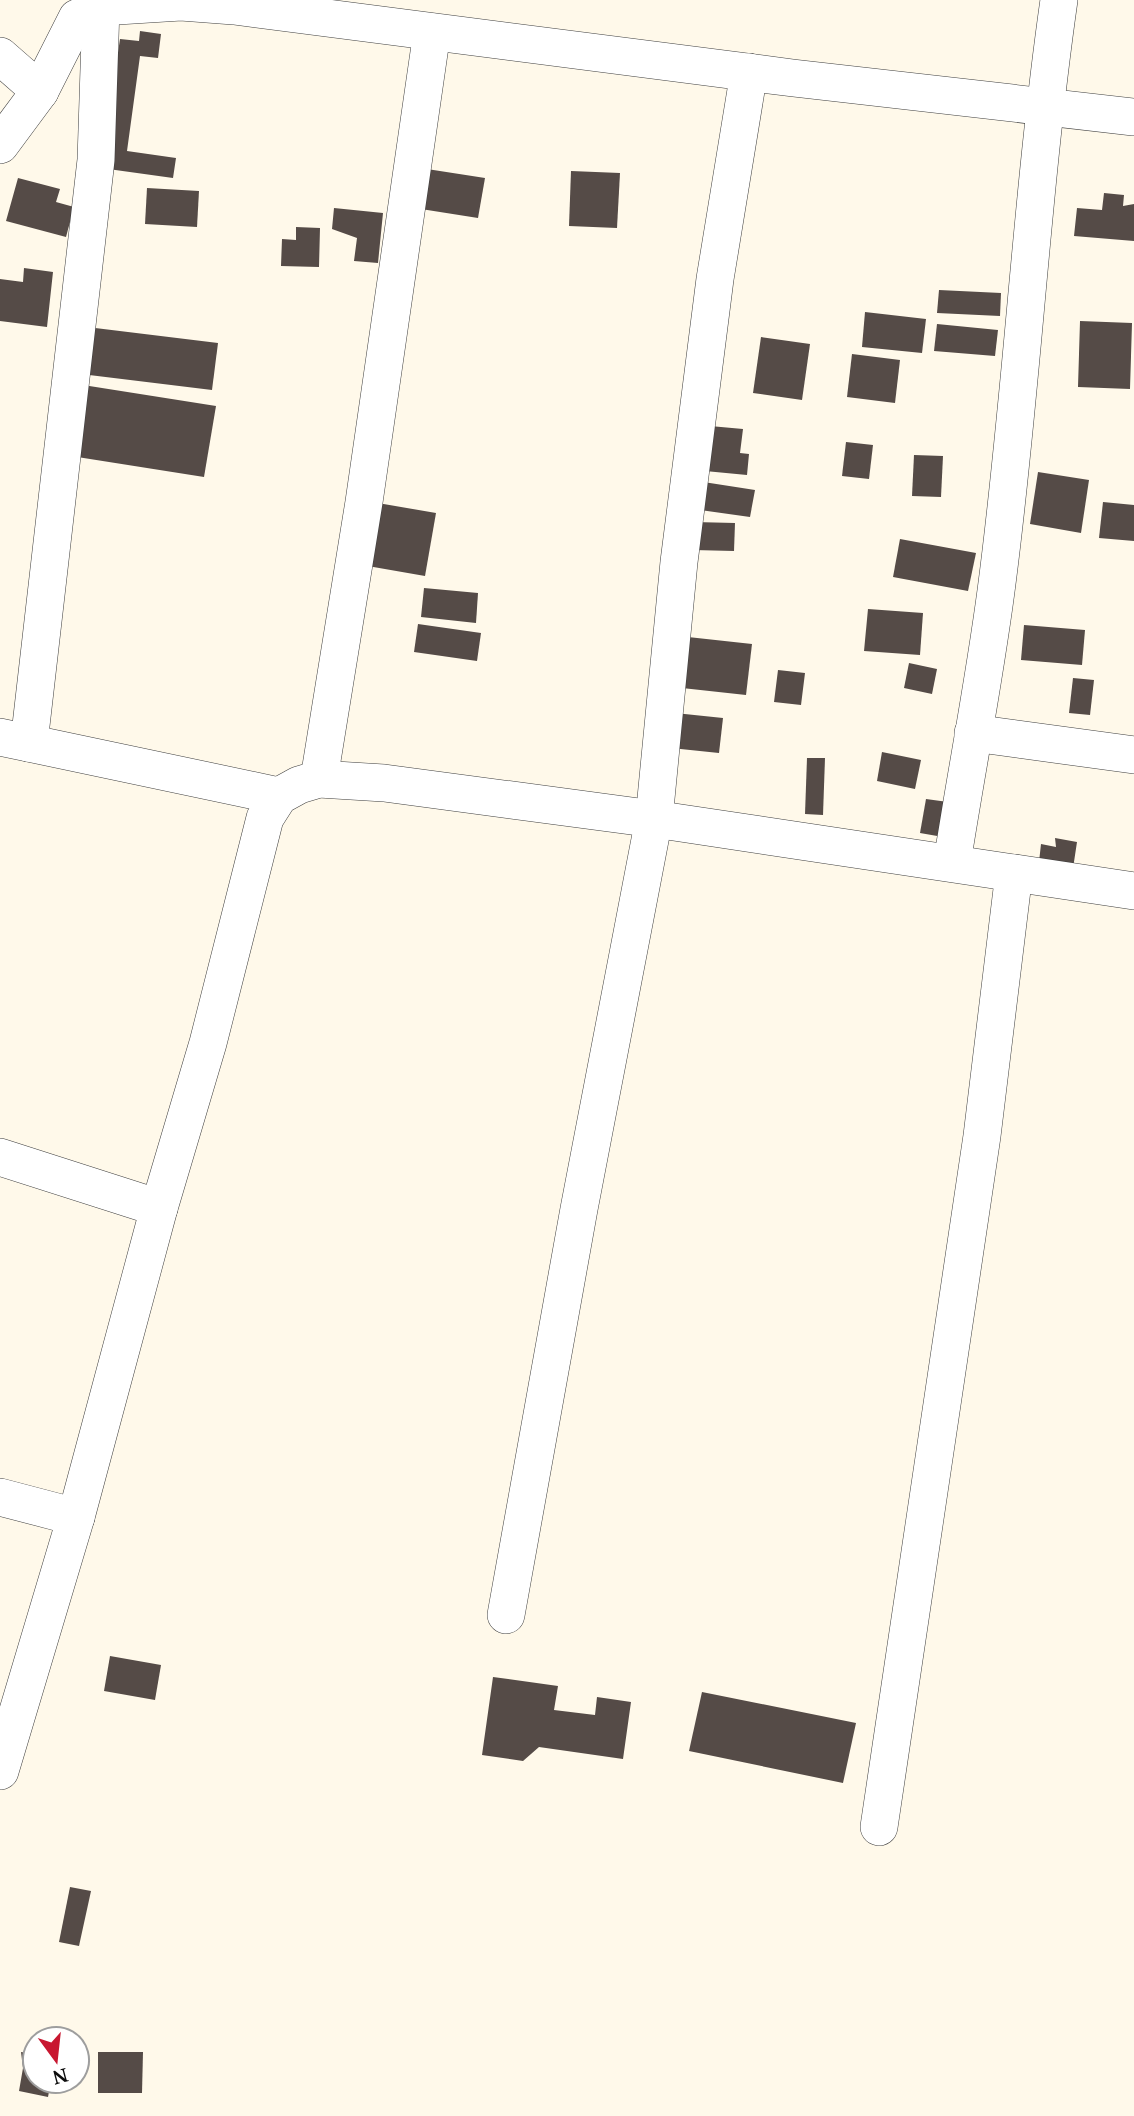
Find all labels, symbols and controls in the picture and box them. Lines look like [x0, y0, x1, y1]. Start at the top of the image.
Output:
north arrow [21, 2025, 91, 2095]
text: N [50, 2062, 71, 2091]

